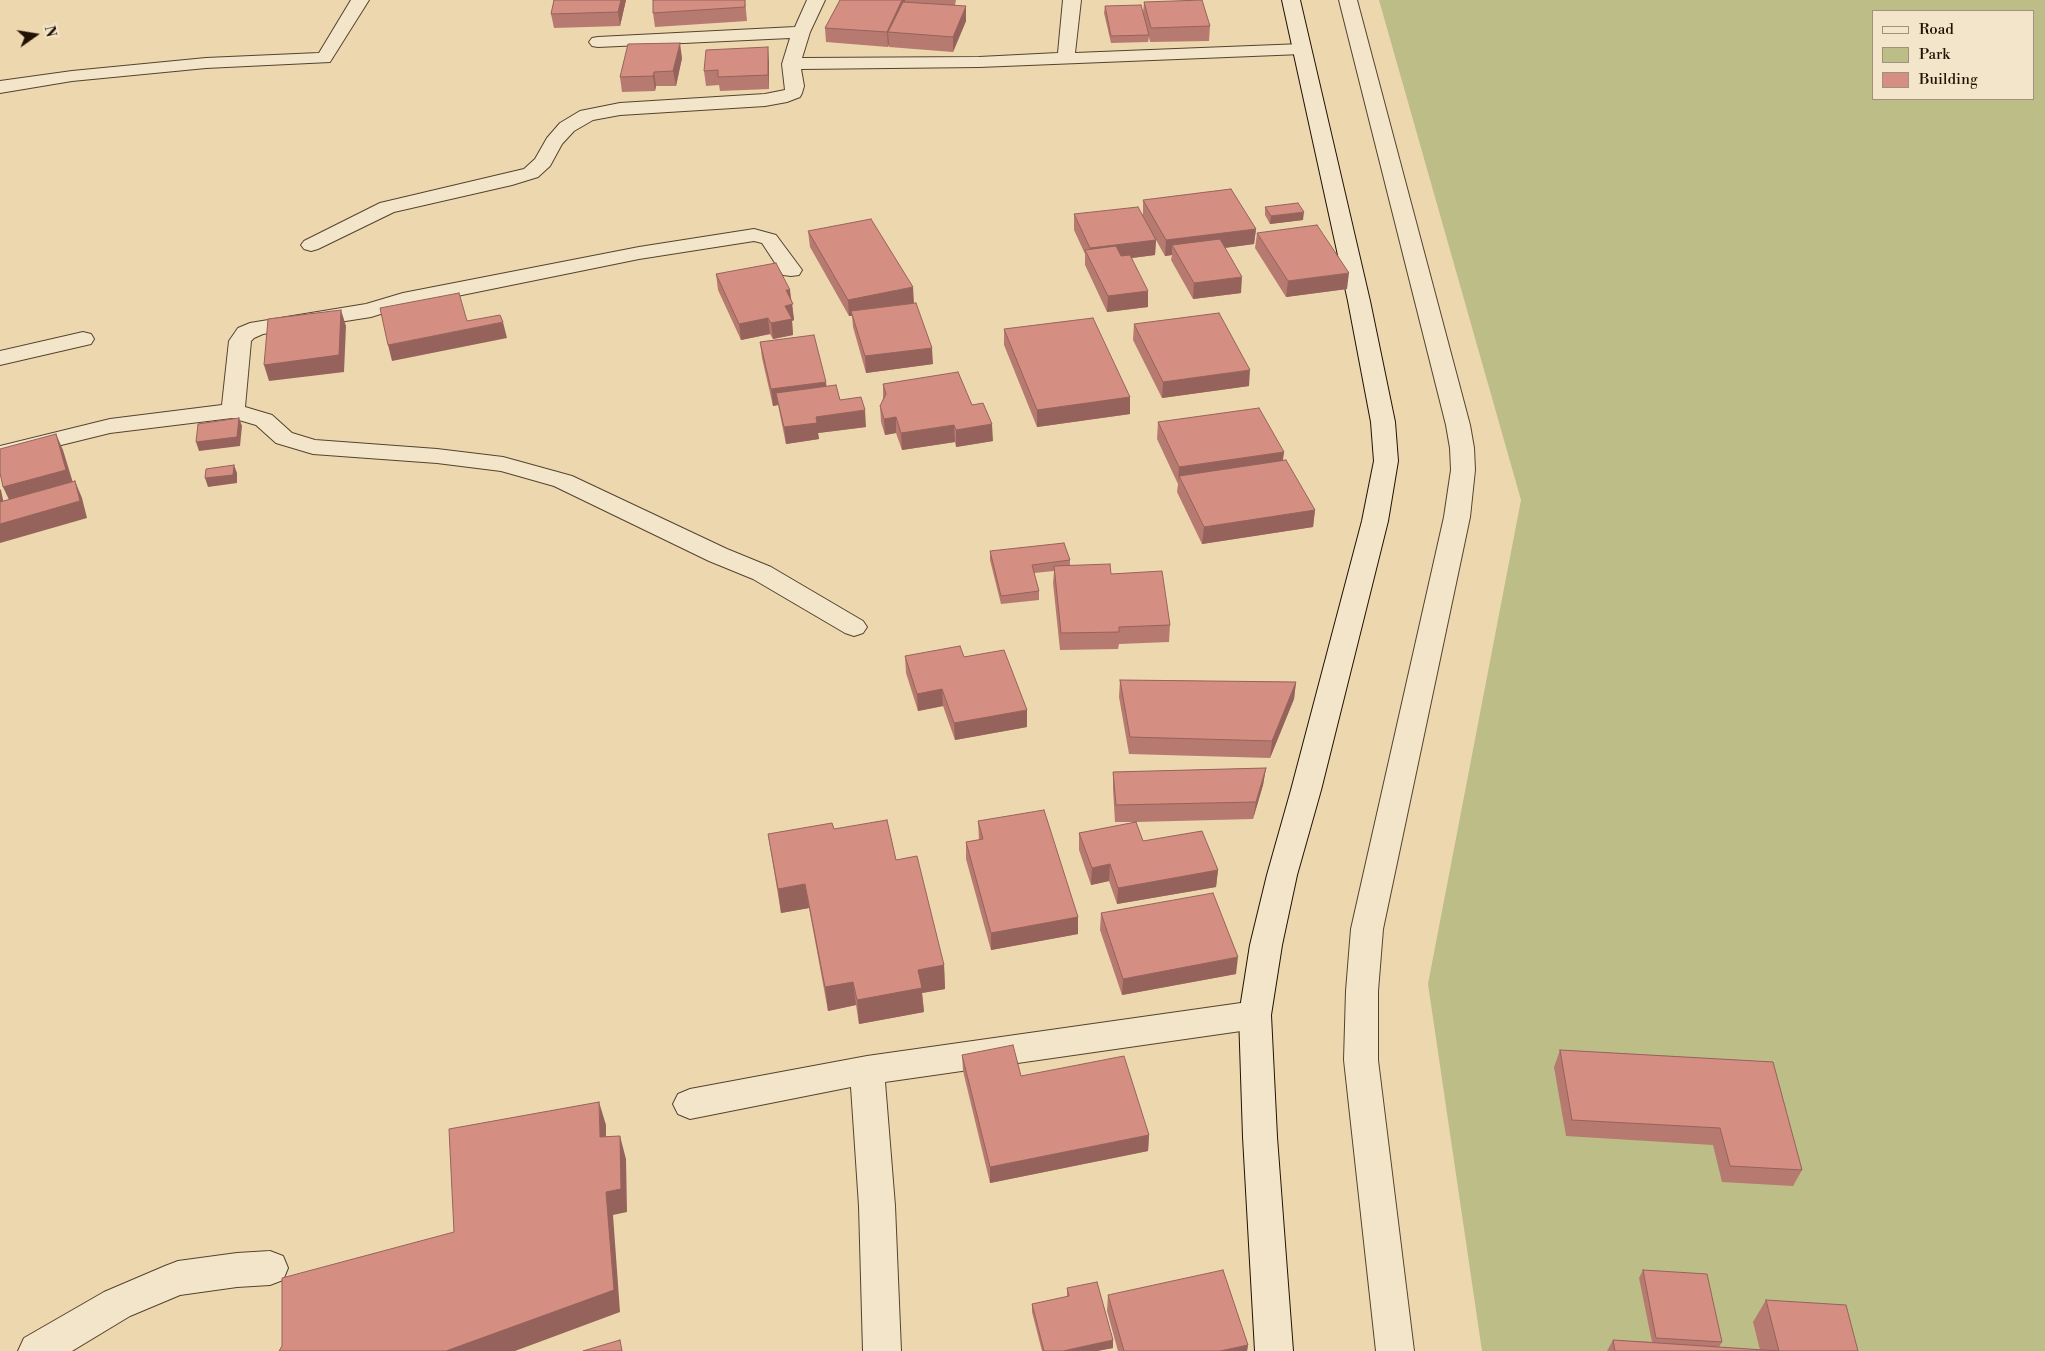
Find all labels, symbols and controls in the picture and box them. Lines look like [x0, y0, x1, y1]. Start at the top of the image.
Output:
north arrow [10, 10, 60, 60]
legend [1872, 10, 2035, 100]
text: Road [1919, 20, 1954, 39]
text: N [40, 24, 60, 39]
text: Park [1919, 45, 1950, 64]
text: Building [1919, 70, 1978, 89]

